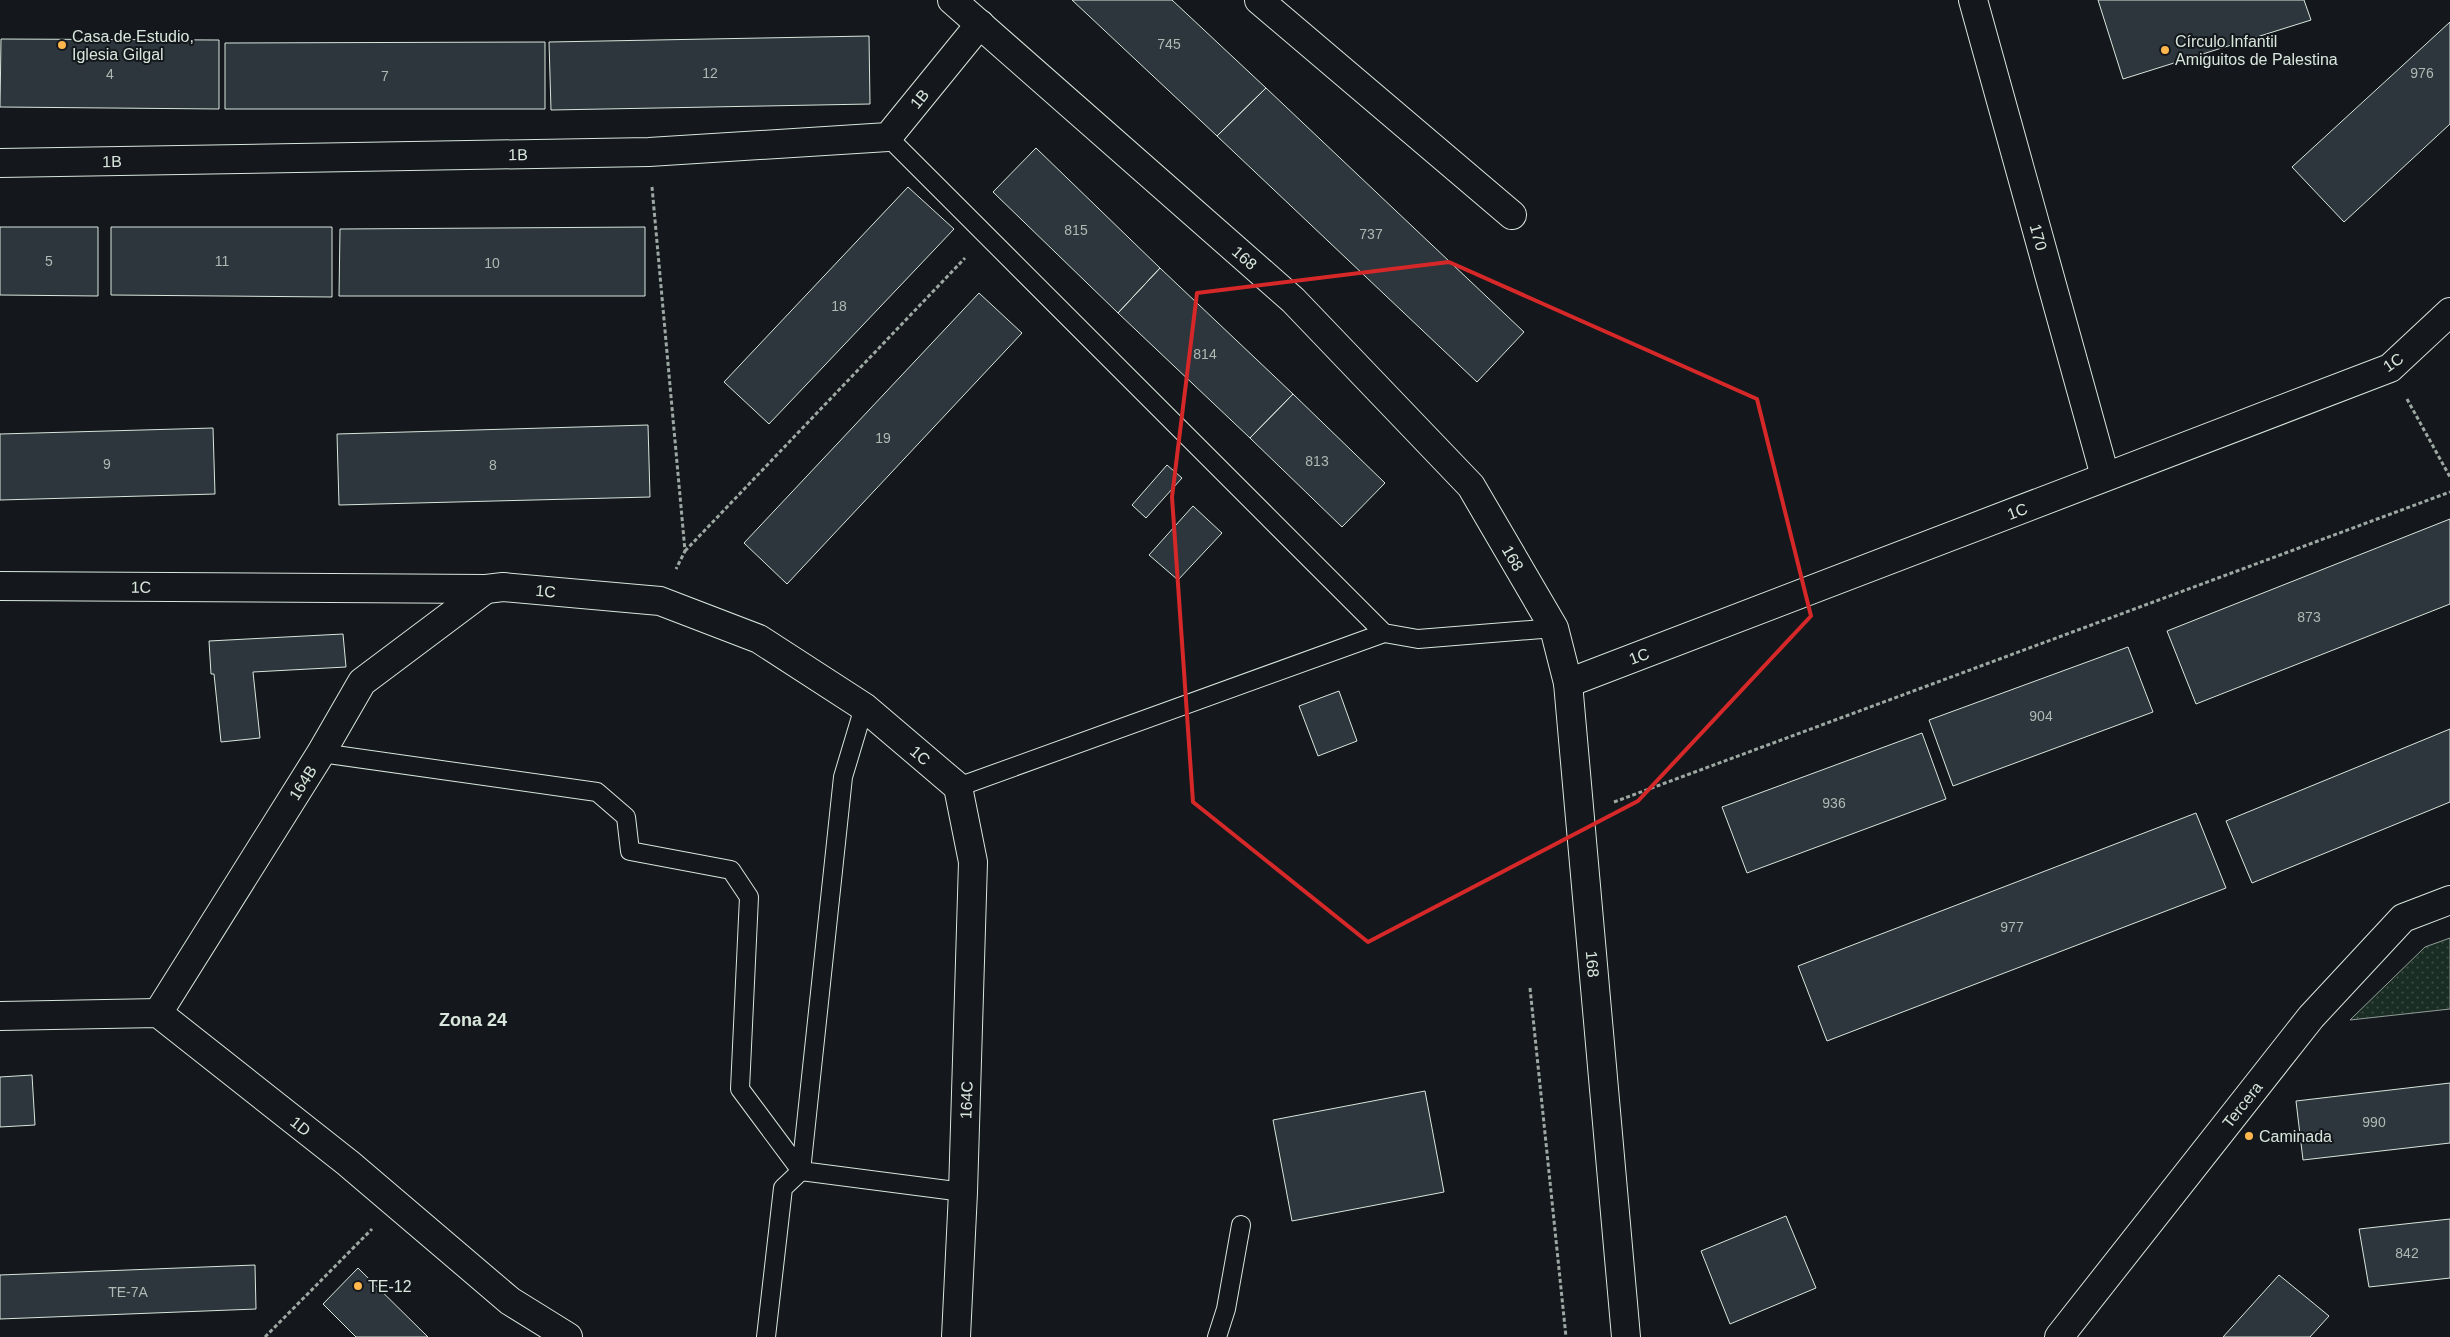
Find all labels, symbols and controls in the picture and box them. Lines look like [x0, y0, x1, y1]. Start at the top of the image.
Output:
place label: Casa de Estudio, Iglesia Gilgal [72, 28, 194, 63]
place label: Círculo Infantil Amiguitos de Palestina [2175, 33, 2338, 68]
house number: 745 [1157, 36, 1181, 52]
marker: Casa de Estudio, Iglesia Gilgal [56, 39, 68, 51]
marker: Círculo Infantil Amiguitos de Palestina [2159, 44, 2171, 56]
house number: 12 [702, 65, 718, 81]
house number: 976 [2410, 65, 2434, 81]
house number: 4 [106, 66, 114, 82]
house number: 7 [381, 68, 389, 84]
street label: 1B [907, 86, 932, 112]
street label: 1B [508, 146, 528, 163]
street label: 1B [102, 153, 122, 170]
house number: 815 [1064, 222, 1088, 238]
street label: 170 [2026, 222, 2050, 252]
house number: 737 [1359, 226, 1383, 242]
street label: 168 [1229, 243, 1260, 273]
house number: 5 [45, 253, 53, 269]
house number: 11 [215, 253, 229, 269]
house number: 10 [484, 255, 500, 271]
house number: 18 [831, 298, 847, 314]
house number: 814 [1193, 346, 1217, 362]
street label: 1C [2380, 350, 2407, 375]
house number: 19 [875, 430, 891, 446]
house number: 813 [1305, 453, 1329, 469]
house number: 9 [103, 456, 111, 472]
house number: 8 [489, 457, 497, 473]
street label: 1C [2005, 500, 2030, 523]
street label: 168 [1499, 542, 1527, 574]
street label: 1C [131, 579, 151, 596]
street label: 1C [535, 582, 557, 601]
house number: 873 [2297, 609, 2321, 625]
street label: 1C [1627, 645, 1652, 668]
house number: 904 [2029, 708, 2053, 724]
street label: 1C [907, 742, 933, 769]
street label: 164B [286, 762, 320, 803]
house number: 936 [1822, 795, 1846, 811]
house number: 977 [2000, 919, 2024, 935]
street label: 168 [1583, 950, 1602, 978]
district label: Zona 24 [439, 1010, 507, 1030]
street label: Tercera [2219, 1078, 2266, 1131]
street label: 164C [957, 1081, 976, 1119]
street label: 1D [287, 1113, 314, 1139]
house number: 990 [2362, 1114, 2386, 1130]
place label: Caminada [2259, 1128, 2332, 1145]
marker: Caminada [2243, 1130, 2255, 1142]
house number: 842 [2395, 1245, 2419, 1261]
place label: TE-12 [368, 1278, 412, 1295]
marker: TE-12 [352, 1280, 364, 1292]
house number: TE-7A [108, 1284, 148, 1300]

